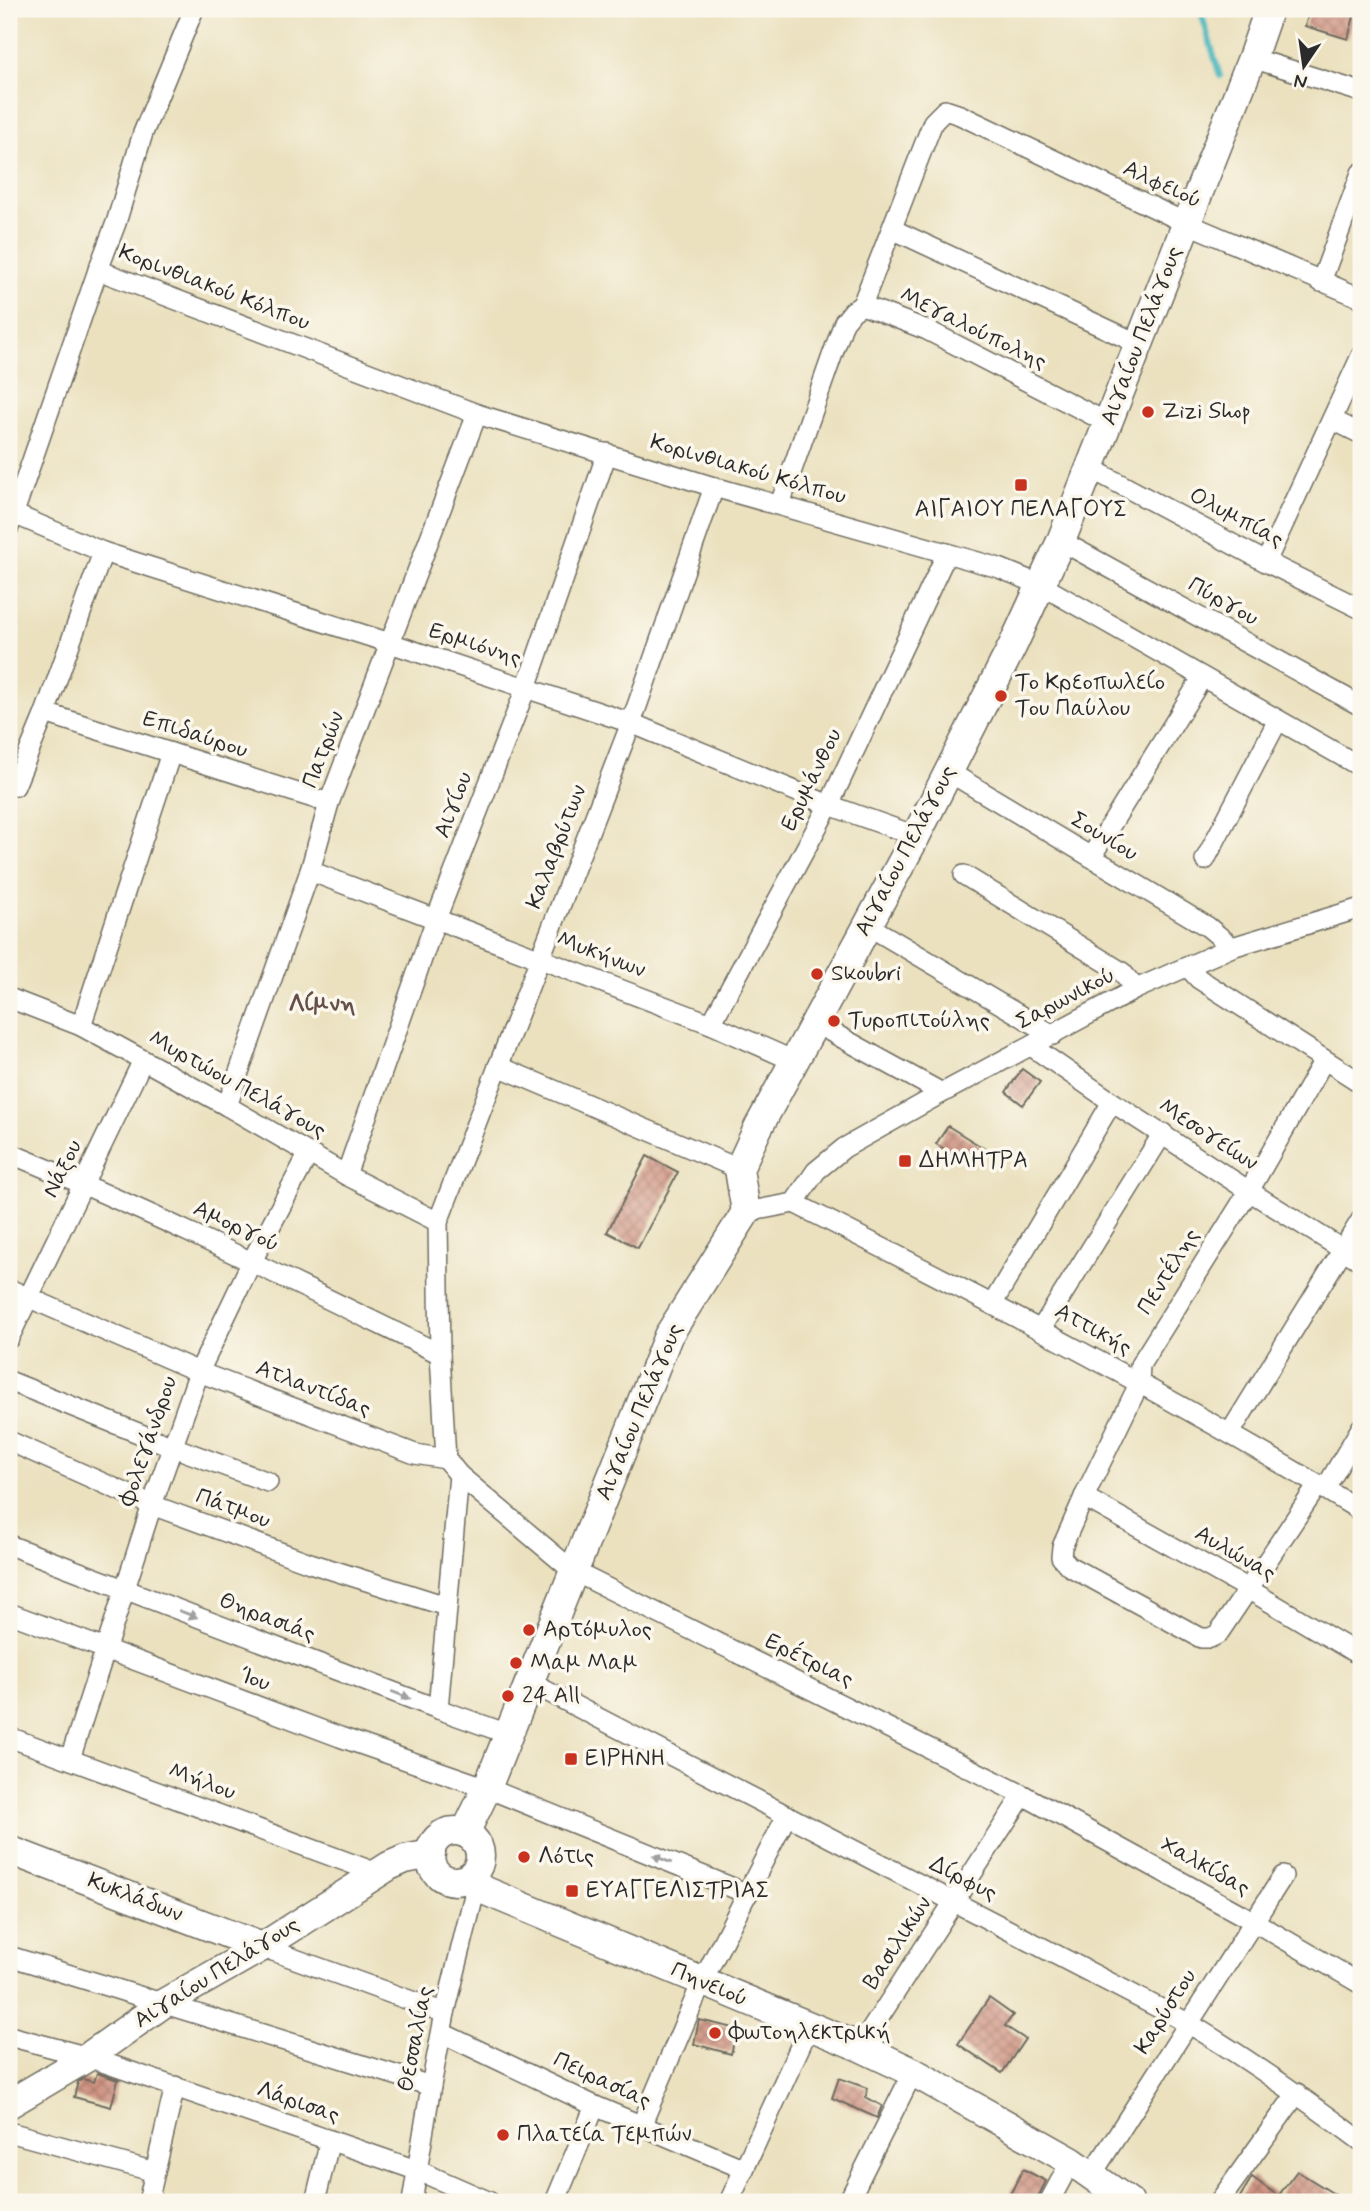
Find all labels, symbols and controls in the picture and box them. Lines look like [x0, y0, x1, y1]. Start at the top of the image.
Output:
north arrow [1268, 32, 1338, 102]
text: N [1292, 67, 1309, 95]
street label: Αλφειού [1118, 154, 1206, 216]
street label: Κορινθιακού Κόλπου [114, 238, 314, 338]
street label: Αιγαίου Πελάγους [1094, 242, 1190, 430]
street label: Μεγαλούπολης [894, 280, 1052, 378]
place label: Zizi Shop [1162, 397, 1251, 427]
marker: Zizi Shop [1140, 404, 1156, 420]
street label: Κορινθιακού Κόλπου [646, 428, 850, 512]
marker: ΑΙΓΑΙΟΥ ΠΕΛΑΓΟΥΣ [1013, 477, 1029, 493]
street label: Ολυμπίας [1184, 481, 1288, 555]
place label: ΑΙΓΑΙΟΥ ΠΕΛΑΓΟΥΣ [915, 495, 1127, 525]
street label: Πύργου [1182, 570, 1264, 634]
street label: Ερμιόνης [425, 616, 525, 674]
place label: Το Κρεοπωλείο Του Παύλου [1015, 668, 1165, 724]
marker: Το Κρεοπωλείο Του Παύλου [993, 688, 1009, 704]
street label: Επιδαύρου [139, 704, 251, 766]
street label: Πατρών [296, 707, 352, 793]
street label: Ερυμάνθου [774, 724, 850, 836]
street label: Αιγαίου Πελάγους [848, 760, 964, 942]
street label: Αιγίου [428, 768, 480, 842]
street label: Καλαβρύτων [520, 781, 594, 913]
street label: Σουνίου [1065, 805, 1143, 869]
street label: Μυκήνων [552, 924, 650, 986]
place label: Skoubri [831, 959, 901, 989]
street label: Σαρωνικού [1011, 960, 1121, 1038]
marker: Skoubri [809, 966, 825, 982]
district label: Λίμνη [289, 989, 355, 1020]
place label: Τυροπιτούλης [848, 1006, 990, 1036]
marker: Τυροπιτούλης [826, 1013, 842, 1029]
street label: Μυρτώου Πελάγους [143, 1024, 331, 1146]
street label: Μεσογείων [1152, 1092, 1264, 1178]
street label: Νάξου [36, 1135, 90, 1203]
place label: ΔΗΜΗΤΡΑ [919, 1146, 1028, 1176]
marker: ΔΗΜΗΤΡΑ [897, 1153, 913, 1169]
street label: Αμοργού [188, 1194, 284, 1260]
street label: Πεντέλης [1129, 1222, 1207, 1321]
street label: Αττικής [1049, 1297, 1137, 1363]
street label: Αιγαίου Πελάγους [589, 1319, 691, 1505]
street label: Ατλαντίδας [251, 1353, 375, 1425]
street label: Φολεγάνδρου [112, 1372, 185, 1511]
street label: Πάτμου [191, 1482, 275, 1536]
street label: Αυλώνας [1189, 1519, 1281, 1589]
street label: Θηρασιάς [214, 1586, 320, 1650]
one-way arrow [178, 1608, 199, 1619]
place label: Αρτόμυλος [543, 1615, 652, 1645]
marker: Αρτόμυλος [521, 1622, 537, 1638]
street label: Ερέτριας [760, 1625, 859, 1695]
place label: Μαμ Μαμ [530, 1648, 638, 1678]
marker: Μαμ Μαμ [508, 1655, 524, 1671]
street label: Ίου [236, 1661, 274, 1699]
place label: 24 All [522, 1681, 580, 1711]
marker: 24 All [500, 1688, 516, 1704]
one-way arrow [390, 1690, 411, 1701]
place label: ΕΙΡΗΝΗ [585, 1744, 666, 1774]
marker: ΕΙΡΗΝΗ [563, 1751, 579, 1767]
street label: Μήλου [164, 1756, 240, 1808]
street label: Χαλκίδας [1155, 1830, 1255, 1904]
place label: Λότις [538, 1842, 594, 1872]
marker: Λότις [516, 1849, 532, 1865]
street label: Δίρφυς [924, 1849, 1002, 1909]
one-way arrow [651, 1853, 672, 1864]
street label: Κυκλάδων [83, 1866, 187, 1930]
place label: ΕΥΑΓΓΕΛΙΣΤΡΙΑΣ [586, 1876, 770, 1906]
marker: ΕΥΑΓΓΕΛΙΣΤΡΙΑΣ [564, 1883, 580, 1899]
street label: Βασιλικών [857, 1891, 939, 1995]
street label: Αιγαίου Πελάγους [129, 1910, 305, 2036]
street label: Πηνειού [666, 1955, 752, 2015]
street label: Καρύστου [1128, 1963, 1204, 2061]
street label: Θεσσαλίας [391, 1984, 441, 2094]
place label: Φωτοηλεκτρική [728, 2018, 891, 2048]
marker: Φωτοηλεκτρική [707, 2025, 723, 2041]
street label: Πειρασίας [548, 2045, 656, 2117]
street label: Λάρισας [253, 2075, 343, 2131]
place label: Πλατεία Τεμπών [517, 2120, 692, 2150]
marker: Πλατεία Τεμπών [495, 2127, 511, 2143]

